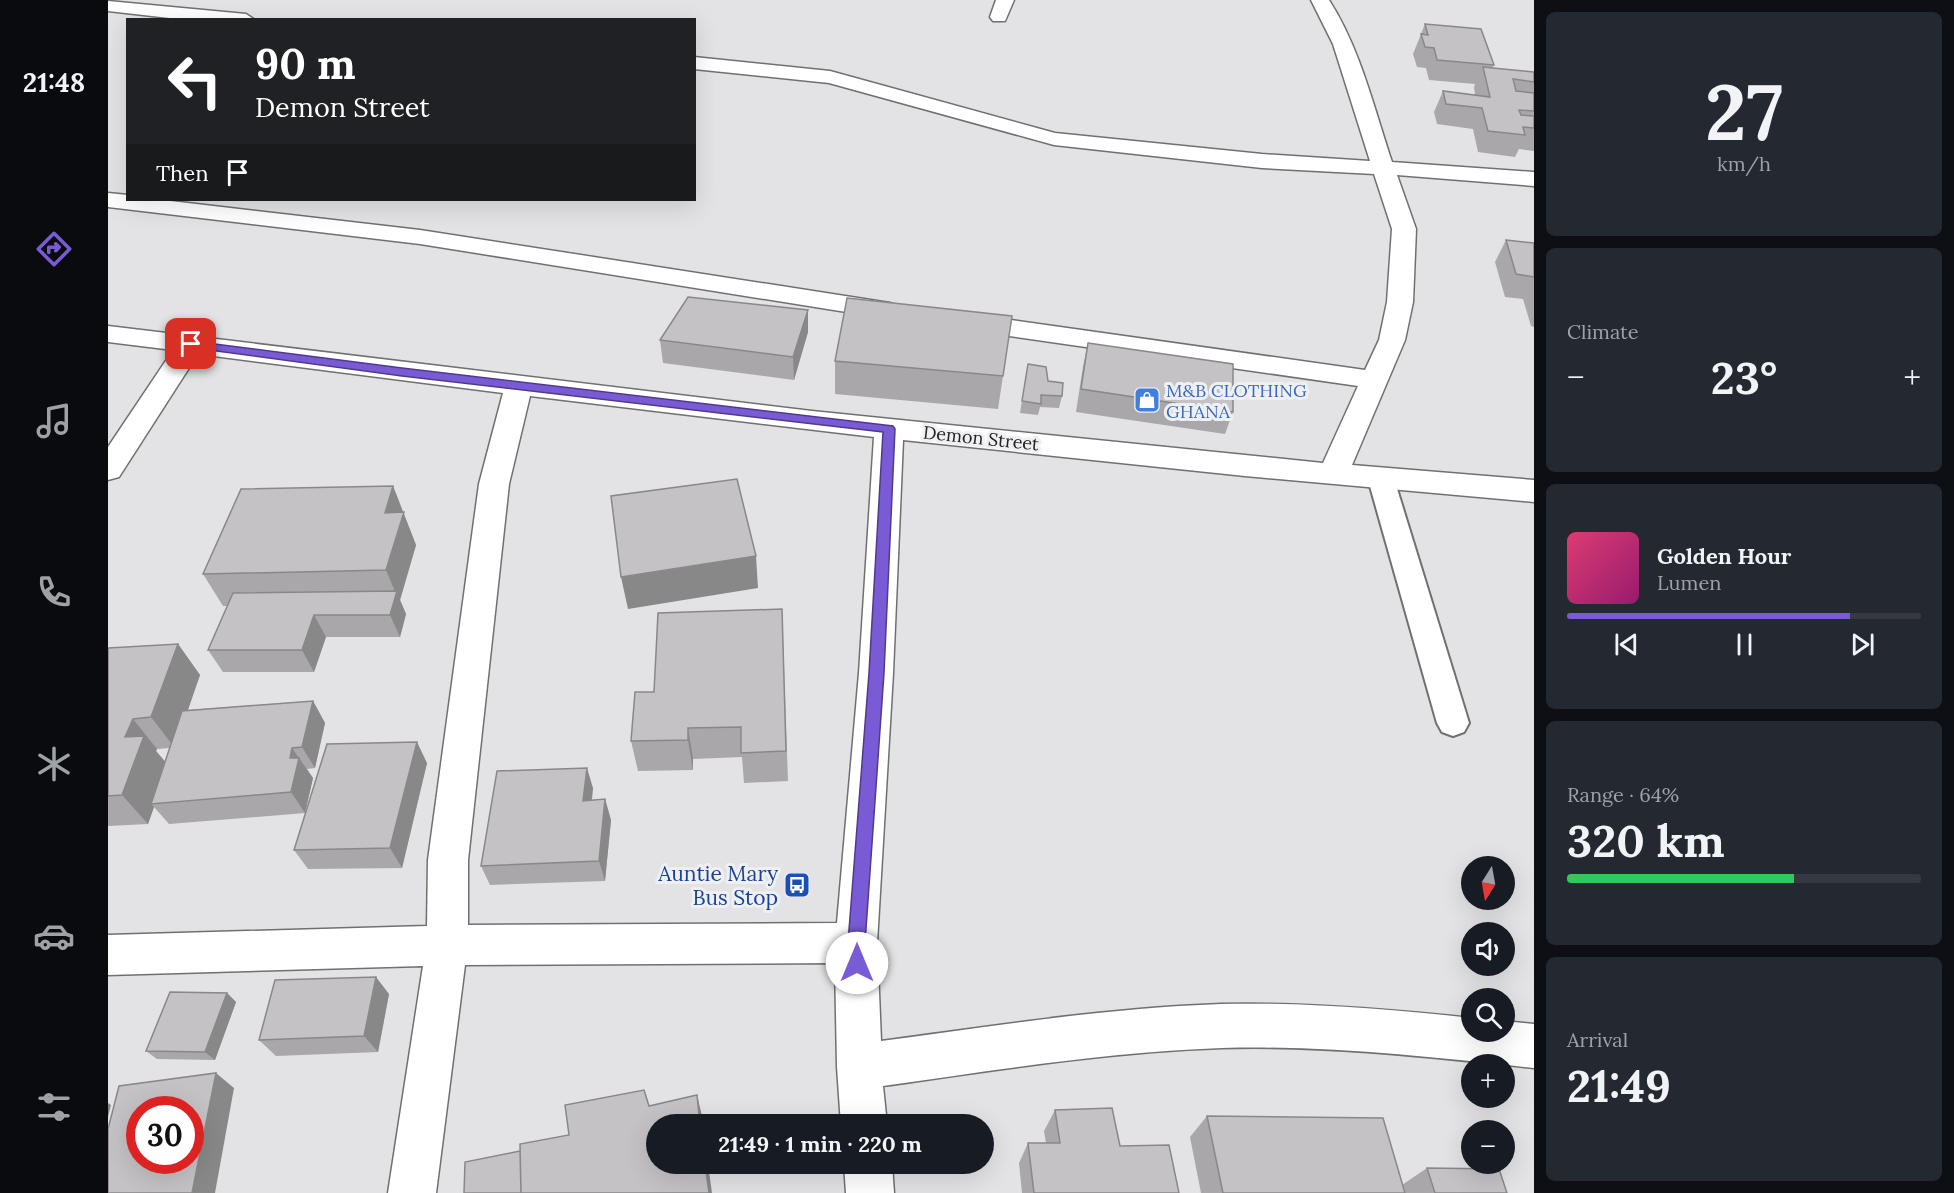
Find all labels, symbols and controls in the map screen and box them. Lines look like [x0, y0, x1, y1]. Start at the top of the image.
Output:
text: 90 m [255, 37, 356, 91]
icon: left [156, 42, 234, 120]
text: 27 [1705, 62, 1783, 161]
text: 21:48 [23, 65, 85, 99]
text: Demon Street [255, 90, 430, 124]
text: km/h [1717, 151, 1771, 176]
icon: arrive [221, 156, 254, 189]
text: Then [156, 159, 209, 187]
icon: directions [33, 228, 75, 270]
pin [165, 318, 216, 369]
text: Climate [1567, 319, 1639, 344]
icon: arrive [174, 327, 207, 360]
text: 23° [1711, 349, 1777, 406]
text: − [1567, 356, 1585, 398]
text: + [1903, 356, 1921, 398]
place label: M&B CLOTHING GHANA [1166, 379, 1307, 423]
shop icon: M&B CLOTHING GHANA [1132, 385, 1162, 415]
icon: music [33, 400, 75, 442]
street label: Demon Street [922, 420, 1040, 456]
text: Golden Hour [1657, 542, 1791, 570]
text: Lumen [1657, 570, 1721, 595]
icon: phone [33, 571, 75, 613]
icon: previous [1610, 628, 1643, 661]
icon: pause [1728, 628, 1761, 661]
icon: next [1846, 628, 1879, 661]
icon: climate [33, 743, 75, 785]
text: Range · 64% [1567, 782, 1679, 807]
text: 320 km [1567, 812, 1725, 869]
north arrow [1461, 856, 1515, 910]
map controls [1461, 856, 1515, 1174]
place label: Auntie Mary Bus Stop [657, 860, 778, 911]
bus stop icon: Auntie Mary Bus Stop [782, 870, 812, 900]
icon: car [33, 915, 75, 957]
button: sound [1461, 922, 1515, 976]
position arrow [825, 931, 889, 995]
button: search [1461, 988, 1515, 1042]
text: Arrival [1567, 1027, 1628, 1052]
button: + [1461, 1054, 1515, 1108]
text: 21:49 [1567, 1057, 1671, 1114]
icon: filters [33, 1086, 75, 1128]
speed limit sign: 30 [126, 1096, 204, 1174]
button: − [1461, 1120, 1515, 1174]
text: 21:49 · 1 min · 220 m [718, 1130, 922, 1158]

